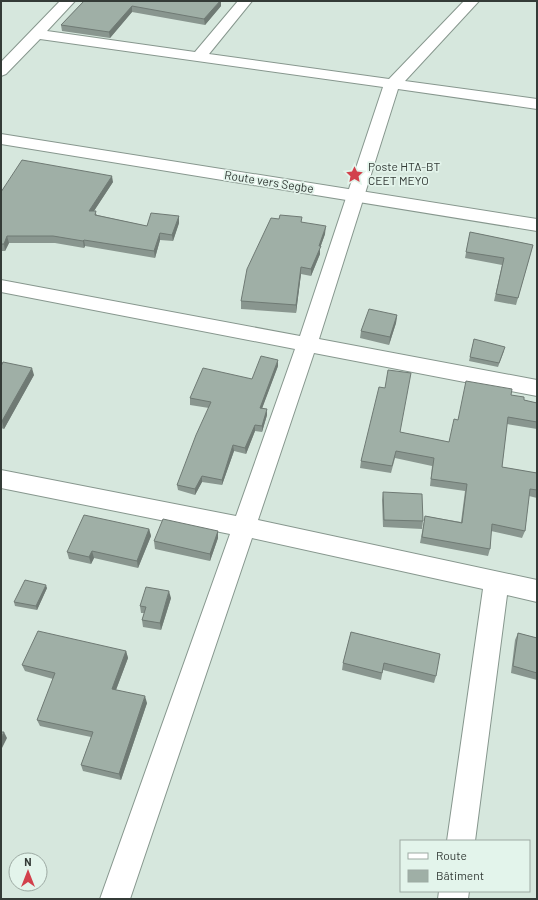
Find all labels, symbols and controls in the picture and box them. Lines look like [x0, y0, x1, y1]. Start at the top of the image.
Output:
place label: Poste HTA-BT CEET MEYO [368, 159, 440, 187]
place icon: Poste HTA-BT CEET MEYO [345, 164, 365, 184]
street label: Route vers Segbe [223, 167, 315, 195]
legend [400, 840, 530, 892]
text: Route [436, 848, 467, 862]
north arrow [8, 852, 48, 892]
text: N [24, 855, 32, 868]
text: Bâtiment [436, 868, 484, 882]

